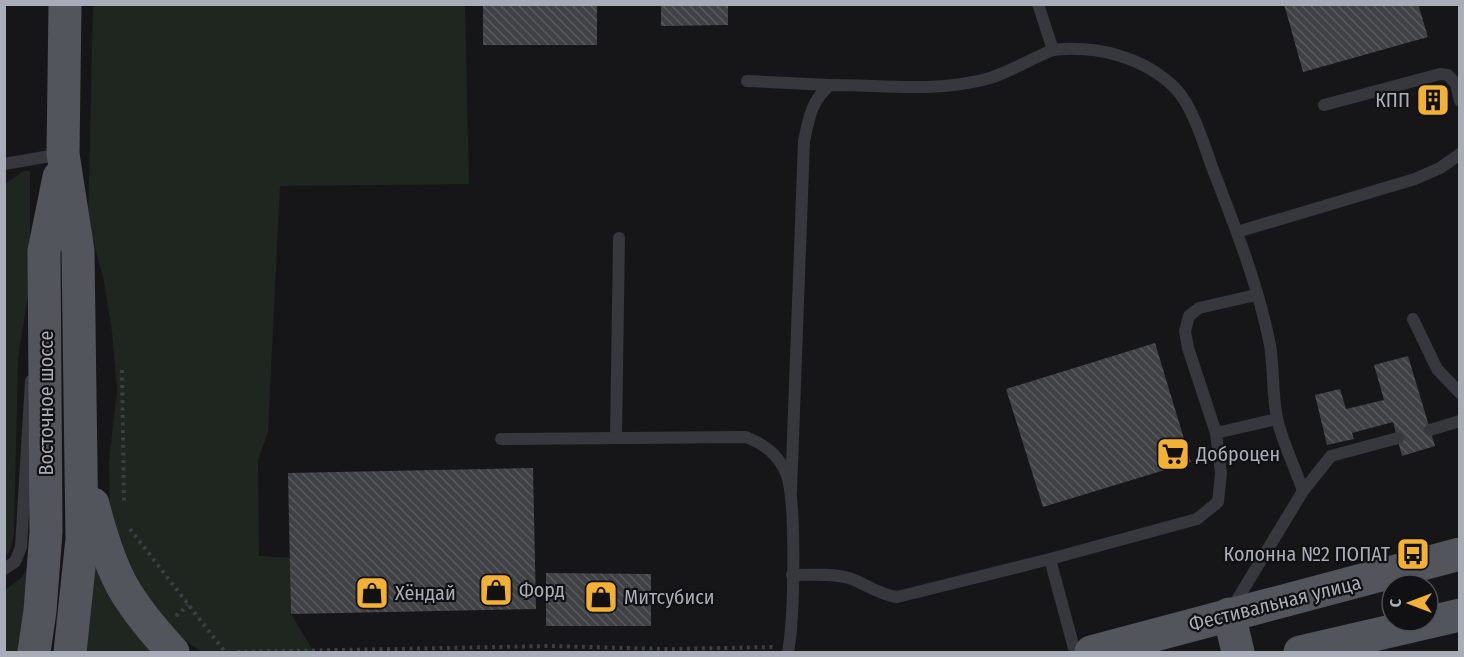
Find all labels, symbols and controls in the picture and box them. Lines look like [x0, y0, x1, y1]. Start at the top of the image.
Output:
building icon: КПП [1415, 82, 1451, 118]
place label: КПП [1375, 88, 1410, 112]
street label: Восточное шоссе [34, 331, 58, 475]
supermarket icon: Доброцен [1155, 436, 1191, 472]
place label: Доброцен [1195, 442, 1280, 466]
bus stop icon: Колонна №2 ПОПАТ [1395, 536, 1431, 572]
place label: Колонна №2 ПОПАТ [1224, 542, 1391, 566]
street label: Фестивальная улица [1187, 570, 1363, 636]
shop icon: Форд [478, 572, 514, 608]
north arrow [1380, 573, 1440, 633]
shop icon: Хёндай [354, 575, 390, 611]
place label: Форд [519, 578, 565, 602]
shop icon: Митсубиси [583, 579, 619, 615]
place label: Хёндай [395, 581, 456, 605]
place label: Митсубиси [624, 585, 714, 609]
text: С [1386, 598, 1405, 607]

